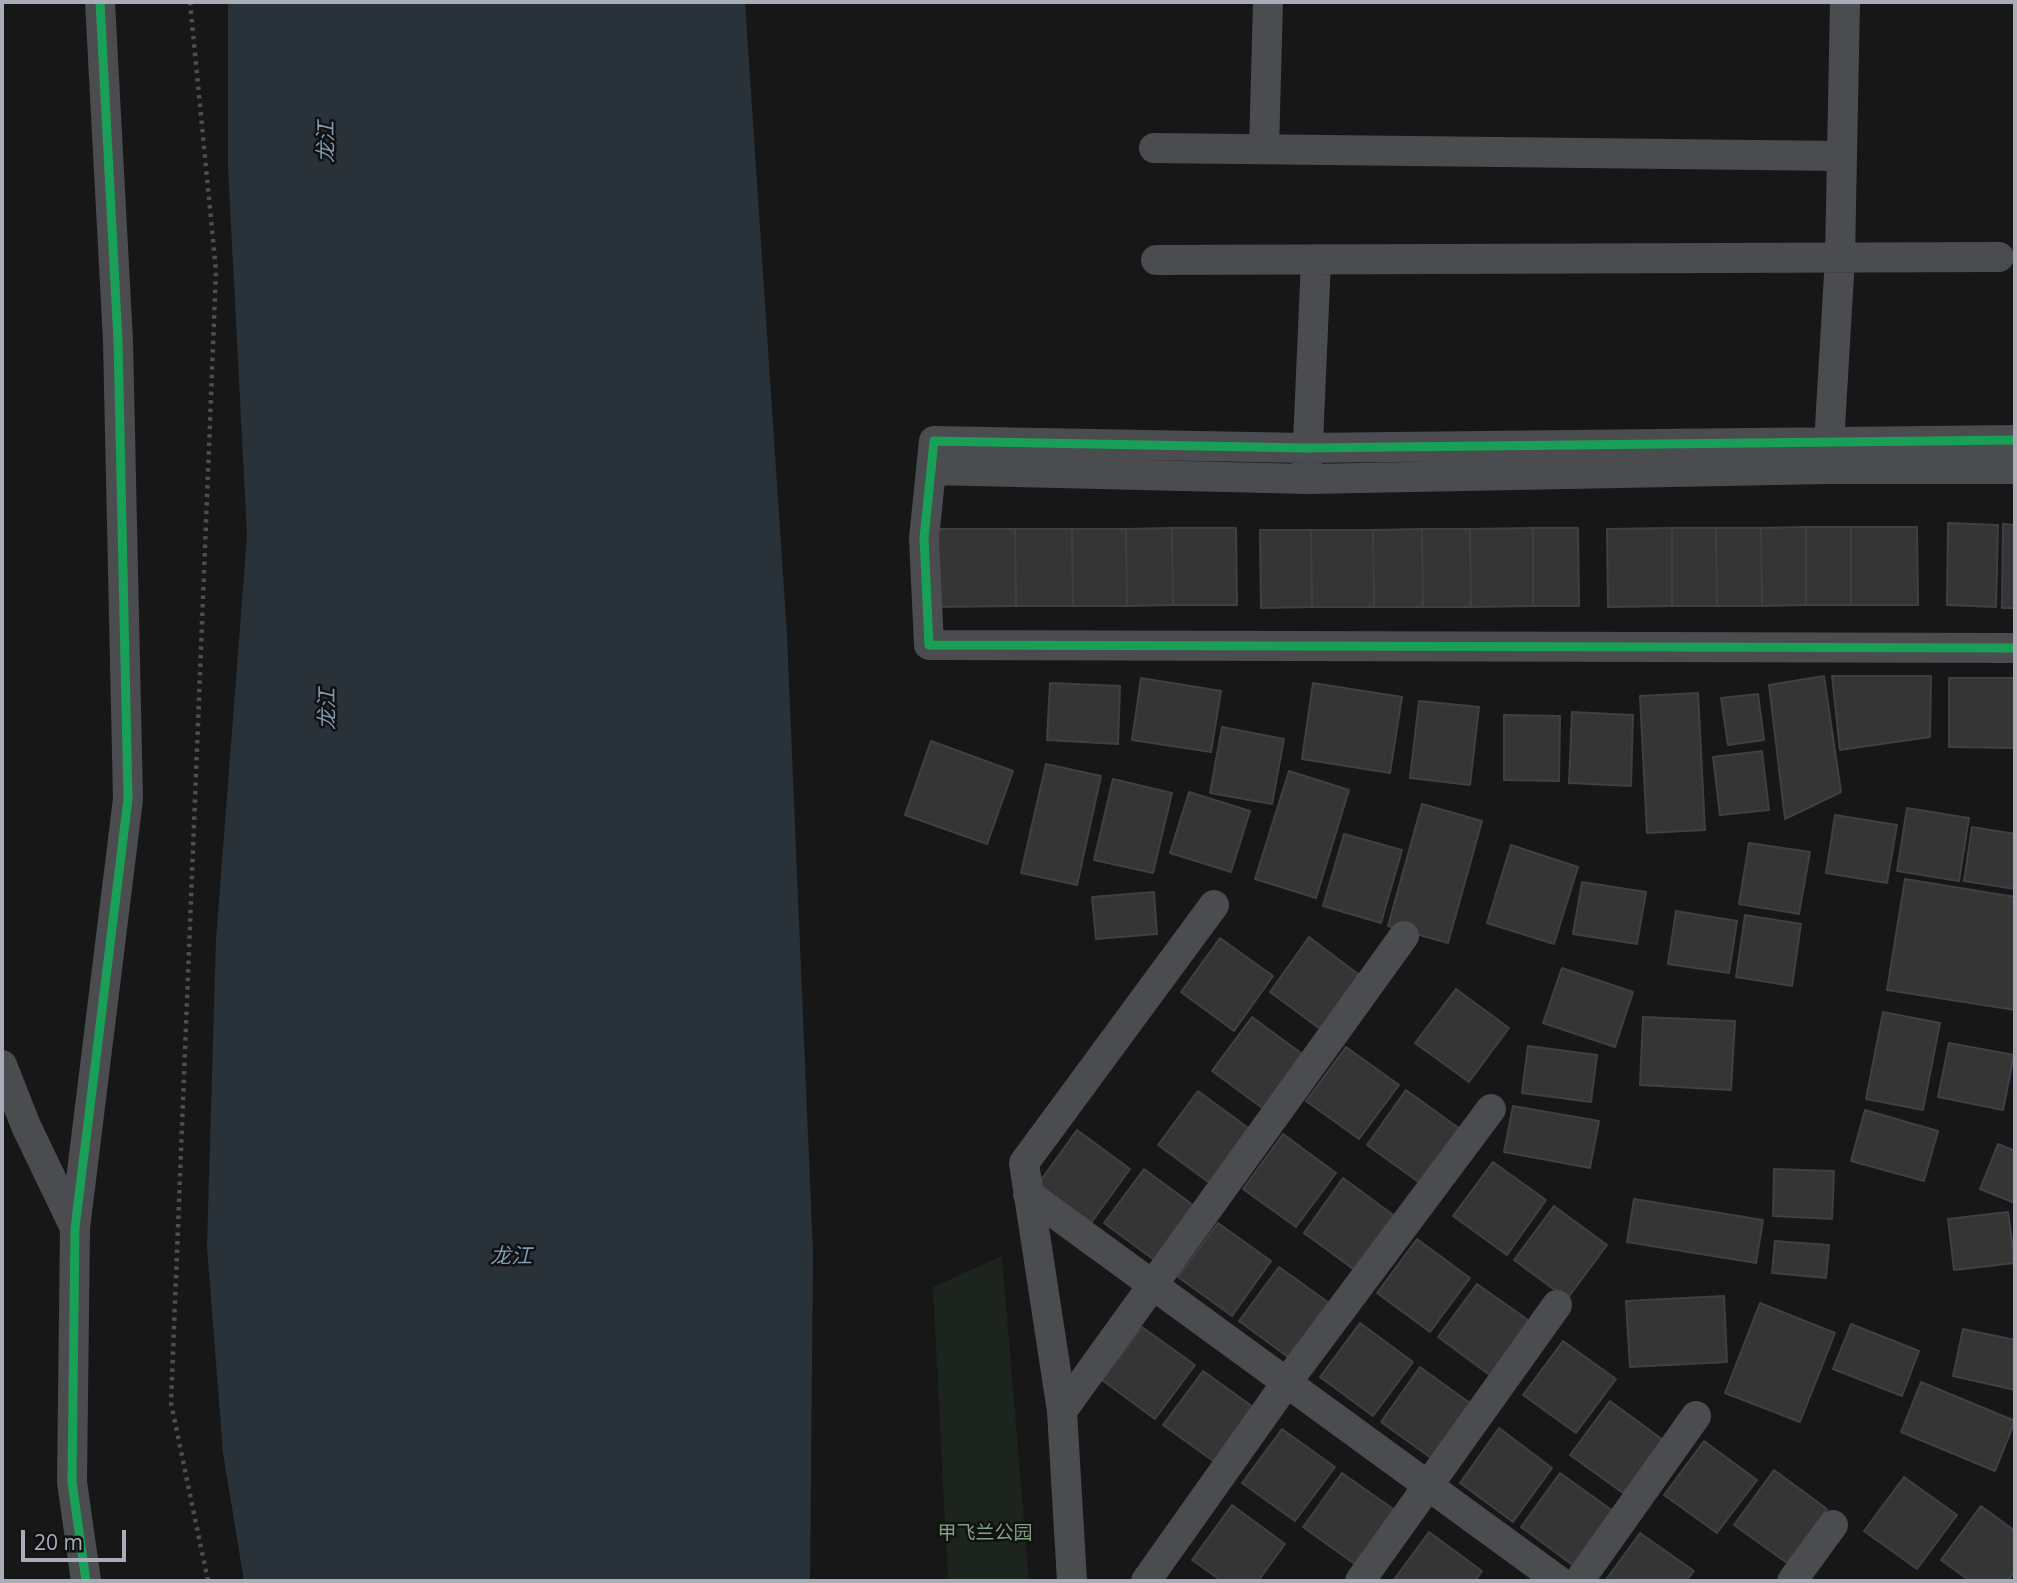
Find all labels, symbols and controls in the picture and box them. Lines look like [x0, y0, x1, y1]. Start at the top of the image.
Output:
water label: 龙江 [314, 121, 340, 163]
water label: 龙江 [315, 688, 341, 730]
water label: 龙江 [490, 1244, 532, 1270]
scale bar [24, 1516, 130, 1560]
park label: 甲飞兰公园 [938, 1523, 1032, 1545]
text: 20 m [34, 1528, 83, 1556]

